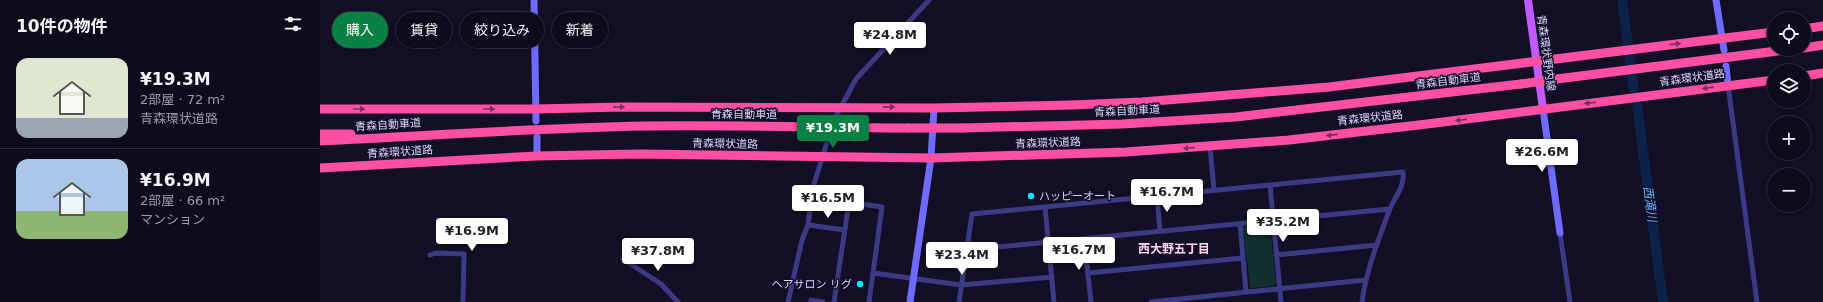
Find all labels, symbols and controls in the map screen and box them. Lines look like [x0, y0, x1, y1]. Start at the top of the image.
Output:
chip: 購入 [332, 12, 388, 48]
chip: 賃貸 [396, 12, 452, 48]
chip: 絞り込み [460, 12, 544, 48]
chip: 新着 [552, 12, 608, 48]
map controls [1767, 12, 1811, 212]
button: locate [1767, 12, 1811, 56]
icon: filters [282, 13, 304, 35]
street label: 青森環状野内線 [1534, 14, 1558, 92]
text: 10件の物件 [16, 16, 108, 36]
pin: ¥24.8M [857, 22, 923, 56]
text: ¥24.8M [863, 27, 917, 42]
one-way arrow [1669, 41, 1681, 48]
button: layers [1767, 64, 1811, 108]
street label: 青森環状道路 [1658, 67, 1726, 89]
text: ¥19.3M [140, 69, 211, 89]
street label: 青森自動車道 [1414, 71, 1482, 91]
icon: home [48, 74, 96, 122]
one-way arrow [1701, 85, 1714, 91]
text: 2部屋 · 72 m² [140, 92, 225, 107]
one-way arrow [1584, 100, 1596, 106]
street label: 青森自動車道 [1094, 103, 1160, 119]
one-way arrow [613, 104, 626, 110]
one-way arrow [883, 104, 896, 110]
one-way arrow [353, 106, 366, 112]
one-way arrow [483, 106, 496, 112]
street label: 青森自動車道 [711, 108, 777, 121]
street label: 青森環状道路 [1337, 108, 1403, 128]
text: 青森環状道路 [140, 111, 218, 126]
pin: ¥19.3M [800, 115, 866, 149]
street label: 青森自動車道 [355, 116, 421, 134]
button: + [1767, 116, 1811, 160]
one-way arrow [1455, 117, 1467, 123]
text: ¥19.3M [806, 120, 860, 135]
one-way arrow [1326, 132, 1338, 138]
street label: 青森環状道路 [1015, 135, 1081, 151]
street label: 青森環状道路 [692, 137, 758, 151]
pin: ¥26.6M [1509, 139, 1575, 173]
street label: 青森環状道路 [367, 143, 433, 161]
one-way arrow [1183, 144, 1195, 151]
text: ¥26.6M [1515, 144, 1569, 159]
button: − [1767, 168, 1811, 212]
text: ¥16.9M [140, 170, 211, 190]
icon: home [48, 175, 96, 223]
pin: ¥16.7M [1134, 179, 1200, 213]
text: ¥16.7M [1140, 184, 1194, 199]
pin: ¥16.5M [795, 185, 861, 219]
water label: 西滝川 [1641, 185, 1660, 225]
text: ¥16.5M [801, 190, 855, 205]
place label: ハッピーオート [1039, 190, 1116, 203]
marker: ハッピーオート [1026, 191, 1036, 201]
text: 2部屋 · 66 m² [140, 193, 225, 208]
pin: ¥35.2M [1250, 209, 1316, 243]
text: マンション [140, 212, 205, 227]
text: ¥35.2M [1256, 214, 1310, 229]
pin: ¥16.9M [439, 218, 505, 252]
text: ¥16.9M [445, 223, 499, 238]
pin: ¥16.7M [1046, 237, 1112, 271]
pin: ¥37.8M [625, 238, 691, 272]
pin: ¥23.4M [929, 242, 995, 276]
text: ¥16.7M [1052, 242, 1106, 257]
district label: 西大野五丁目 [1138, 242, 1210, 256]
text: ¥37.8M [631, 243, 685, 258]
text: ¥23.4M [935, 247, 989, 262]
place label: ヘアサロン リグ [772, 278, 852, 291]
marker: ヘアサロン リグ [855, 279, 865, 289]

